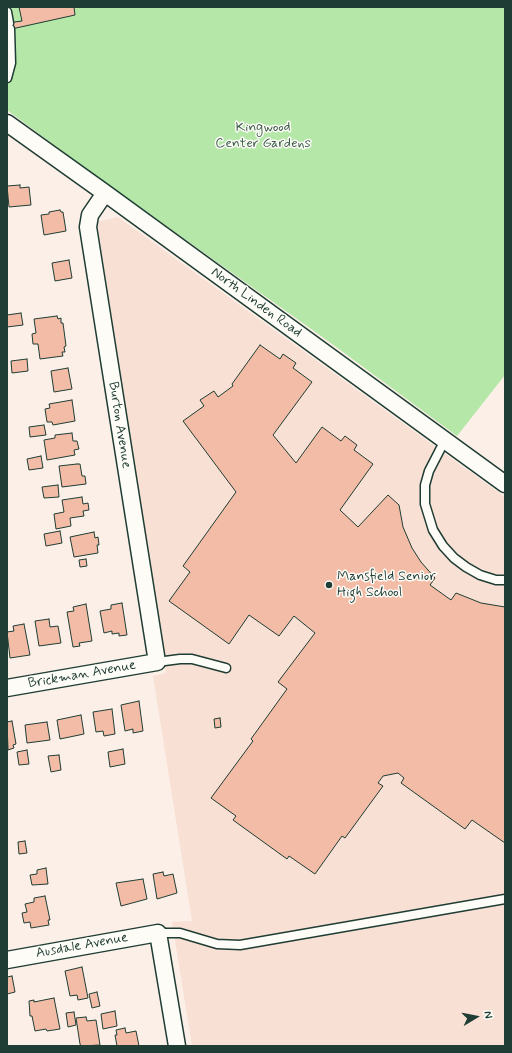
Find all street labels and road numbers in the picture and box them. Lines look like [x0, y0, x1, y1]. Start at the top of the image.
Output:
street label: North Linden Road [207, 264, 305, 342]
street label: Burton Avenue [104, 380, 134, 470]
street label: Brickman Avenue [27, 657, 137, 693]
street label: Ausdale Avenue [35, 930, 129, 962]

